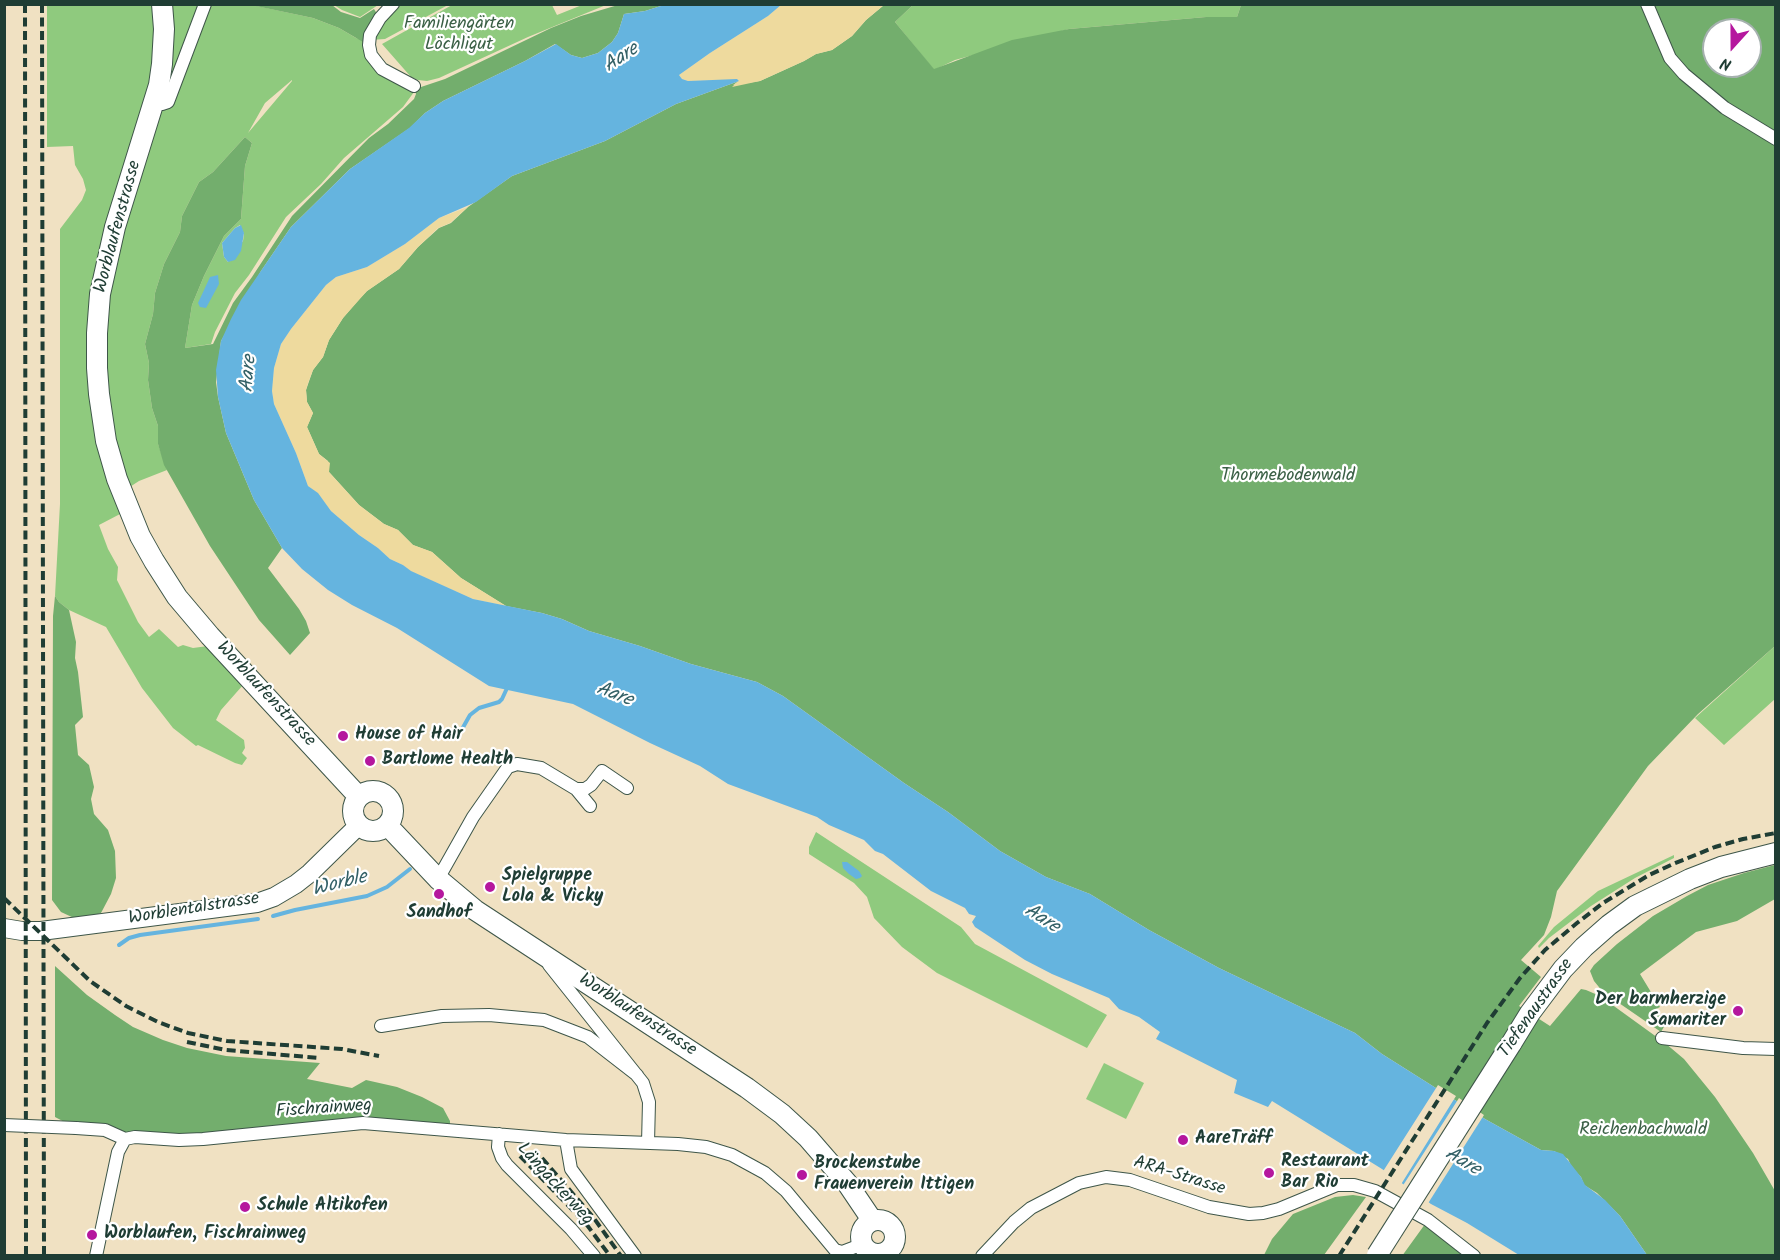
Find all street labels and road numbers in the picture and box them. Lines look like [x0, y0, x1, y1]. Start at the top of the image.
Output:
street label: Worblaufenstrasse [91, 158, 147, 296]
street label: Worblaufenstrasse [211, 638, 319, 752]
street label: Worblentalstrasse [127, 889, 261, 931]
street label: Tiefenaustrasse [1495, 955, 1579, 1063]
street label: Worblaufenstrasse [574, 970, 700, 1062]
street label: Fischrainweg [275, 1096, 373, 1124]
street label: Längackerweg [511, 1139, 597, 1231]
street label: ARA-Strasse [1130, 1153, 1228, 1201]

